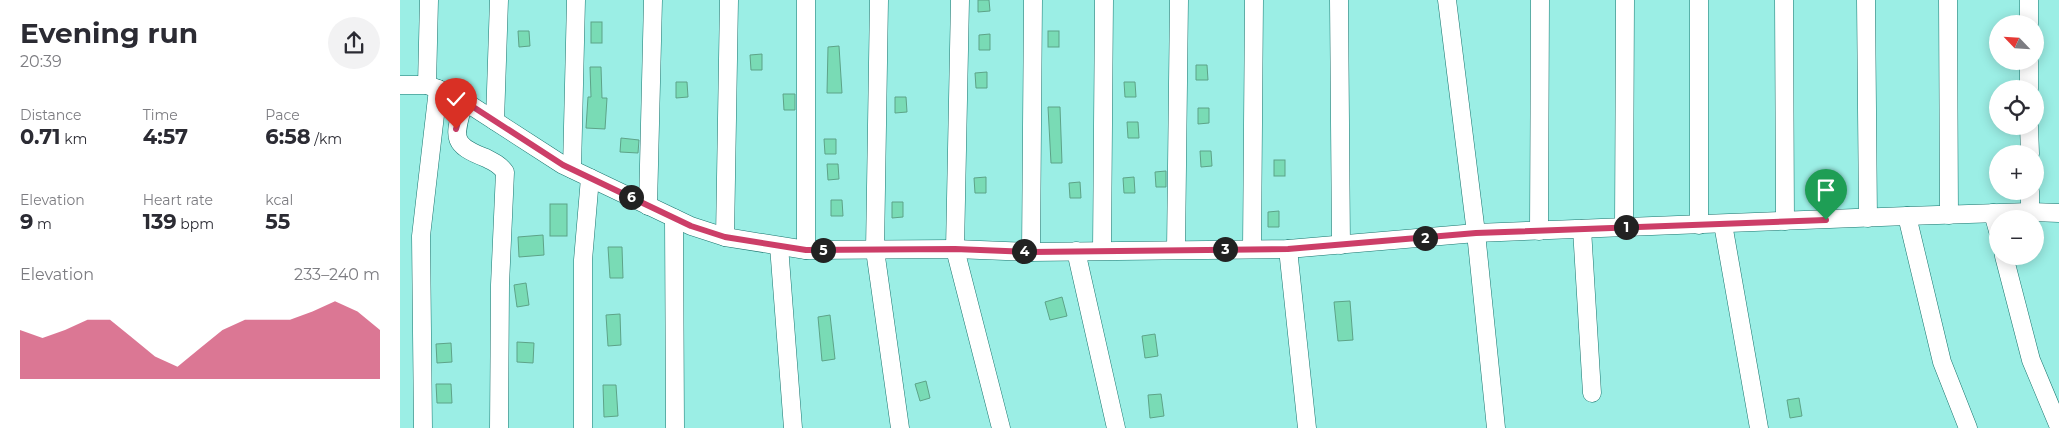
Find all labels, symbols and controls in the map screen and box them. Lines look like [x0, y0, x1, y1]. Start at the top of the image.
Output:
north arrow [1989, 15, 2044, 70]
map controls [1989, 15, 2044, 265]
text: Evening run [20, 16, 198, 50]
button: share [328, 17, 380, 69]
text: 20:39 [20, 52, 62, 71]
pin [435, 78, 477, 129]
button: locate [1989, 80, 2044, 135]
icon: check [442, 85, 470, 113]
text: Distance [20, 106, 82, 124]
text: Time [143, 106, 178, 124]
text: Pace [265, 106, 300, 124]
text: 0.71 [20, 124, 61, 149]
text: 4:57 [143, 124, 188, 149]
text: 6:58 [265, 124, 311, 149]
text: km [61, 130, 87, 148]
text: /km [311, 130, 342, 148]
button: + [1989, 145, 2044, 200]
pin [1805, 169, 1847, 220]
icon: arrive [1812, 176, 1840, 204]
pin: 6 [618, 184, 644, 210]
text: 6 [627, 188, 636, 206]
text: Elevation [20, 191, 85, 209]
text: Heart rate [143, 191, 213, 209]
text: kcal [265, 191, 293, 209]
text: 9 [20, 209, 33, 234]
text: 139 [143, 209, 177, 234]
text: 55 [265, 209, 290, 234]
button: − [1989, 210, 2044, 265]
pin: 1 [1614, 214, 1638, 240]
text: m [33, 215, 52, 233]
text: bpm [177, 215, 214, 233]
text: 1 [1624, 218, 1629, 236]
pin: 2 [1412, 226, 1438, 250]
text: 2 [1421, 229, 1430, 247]
pin: 3 [1212, 236, 1238, 262]
pin: 5 [810, 238, 836, 262]
pin: 4 [1012, 238, 1036, 264]
text: 3 [1221, 240, 1230, 258]
text: 5 [819, 241, 828, 259]
text: 4 [1020, 242, 1029, 260]
text: Elevation [20, 265, 94, 284]
text: 233–240 m [294, 265, 380, 284]

